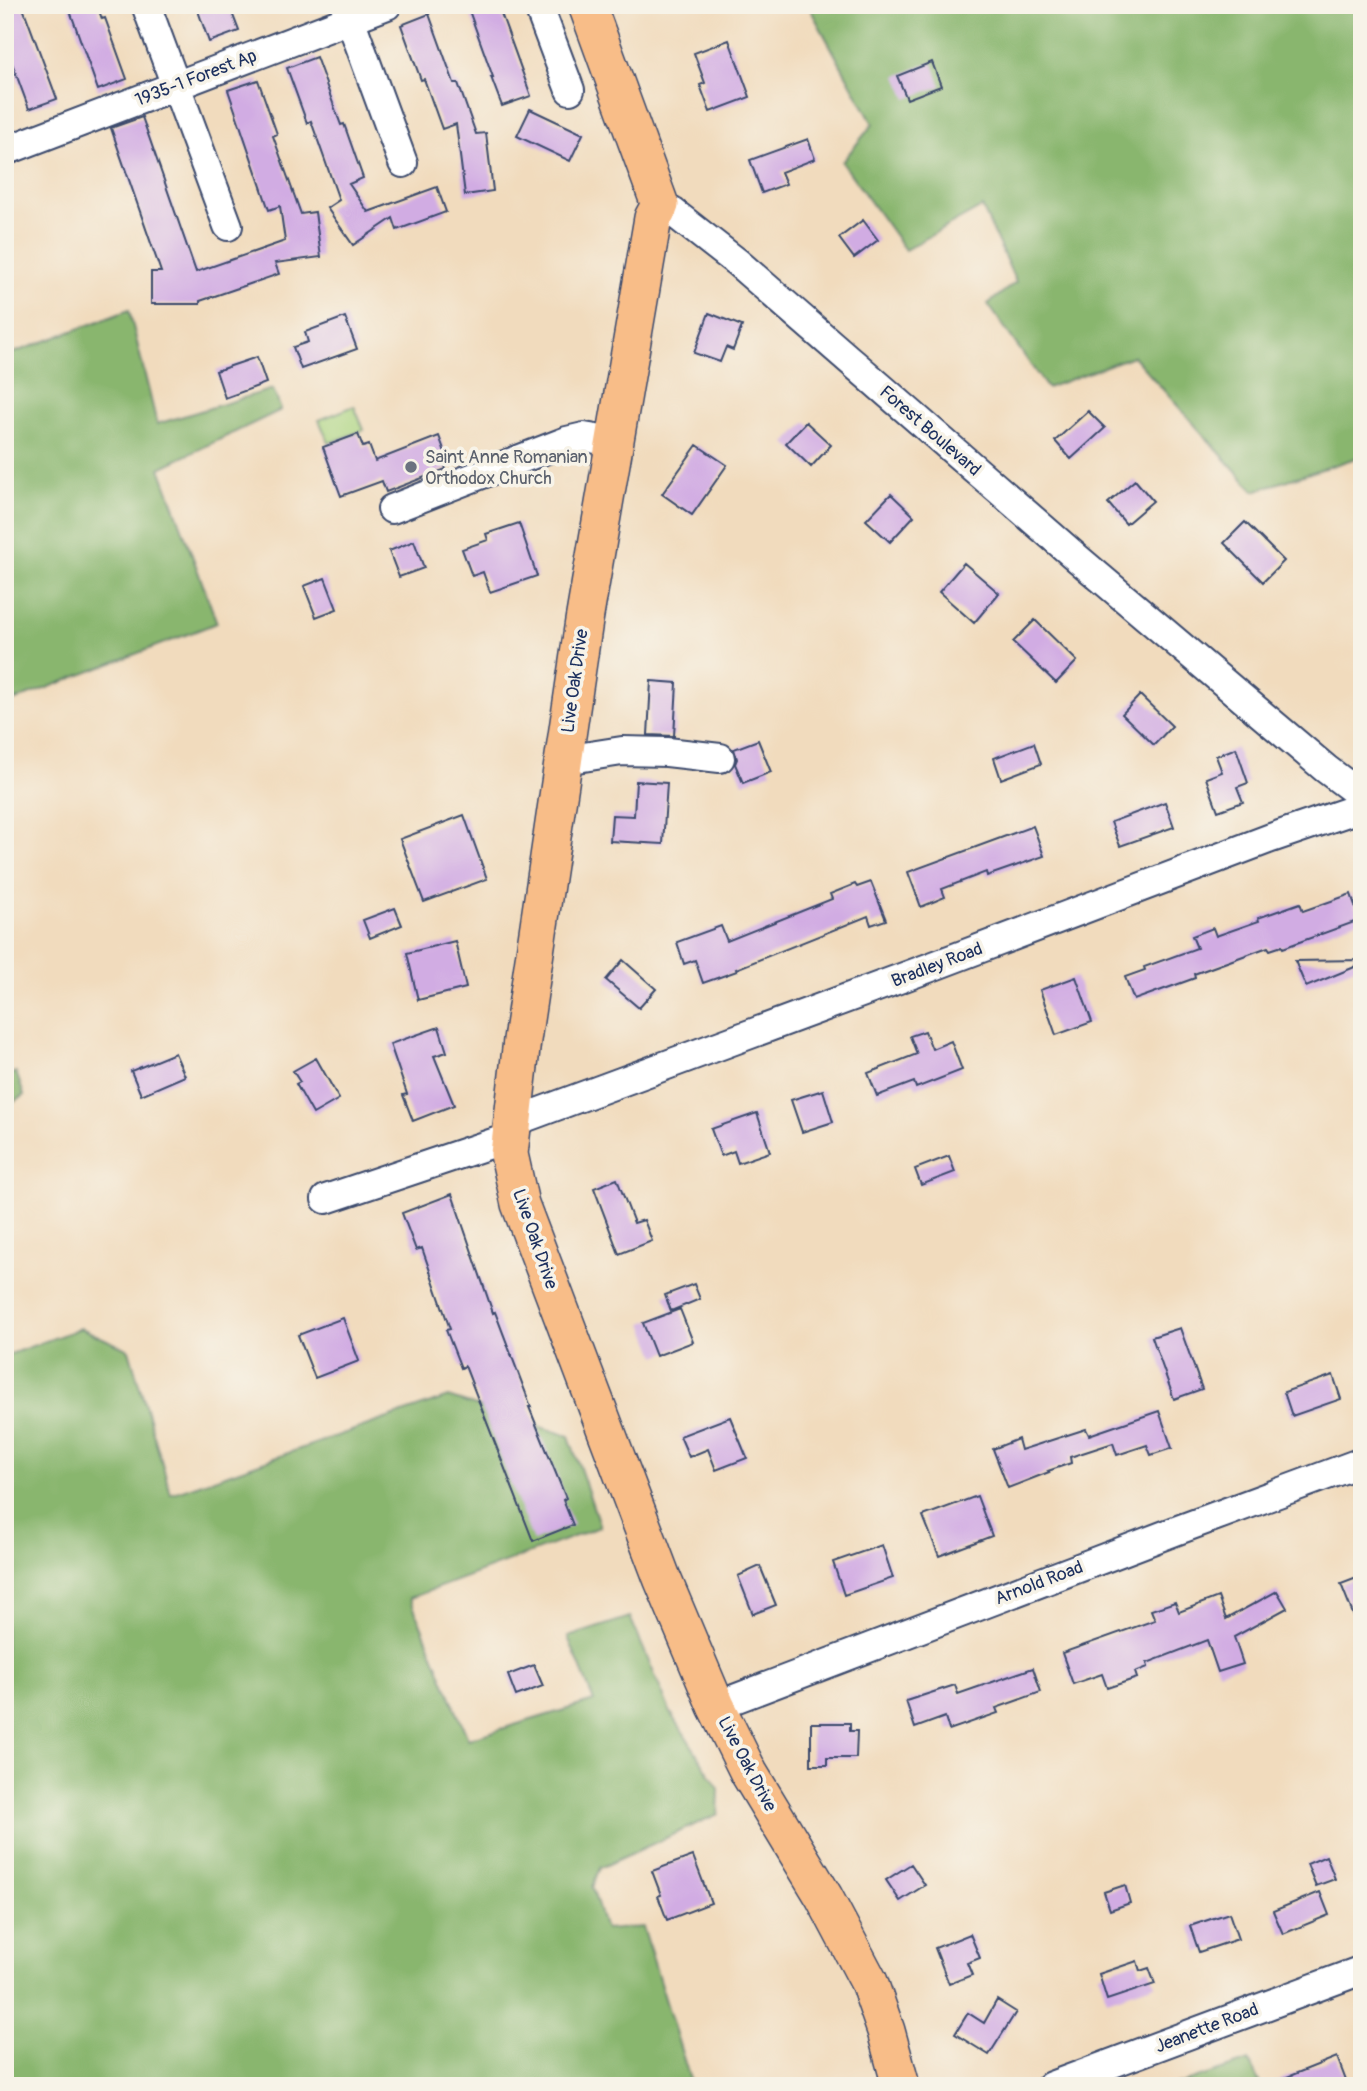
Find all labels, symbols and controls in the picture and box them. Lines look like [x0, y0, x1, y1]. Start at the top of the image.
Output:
street label: 1935-1 Forest Ap [132, 44, 260, 112]
street label: Forest Boulevard [874, 381, 986, 481]
place label: Saint Anne Romanian Orthodox Church [425, 446, 588, 490]
marker: Saint Anne Romanian Orthodox Church [403, 459, 419, 475]
street label: Live Oak Drive [556, 628, 594, 734]
street label: Bradley Road [888, 937, 986, 993]
street label: Live Oak Drive [507, 1186, 563, 1292]
street label: Arnold Road [992, 1556, 1086, 1610]
street label: Live Oak Drive [712, 1713, 782, 1816]
street label: Jeanette Road [1152, 1998, 1262, 2058]

